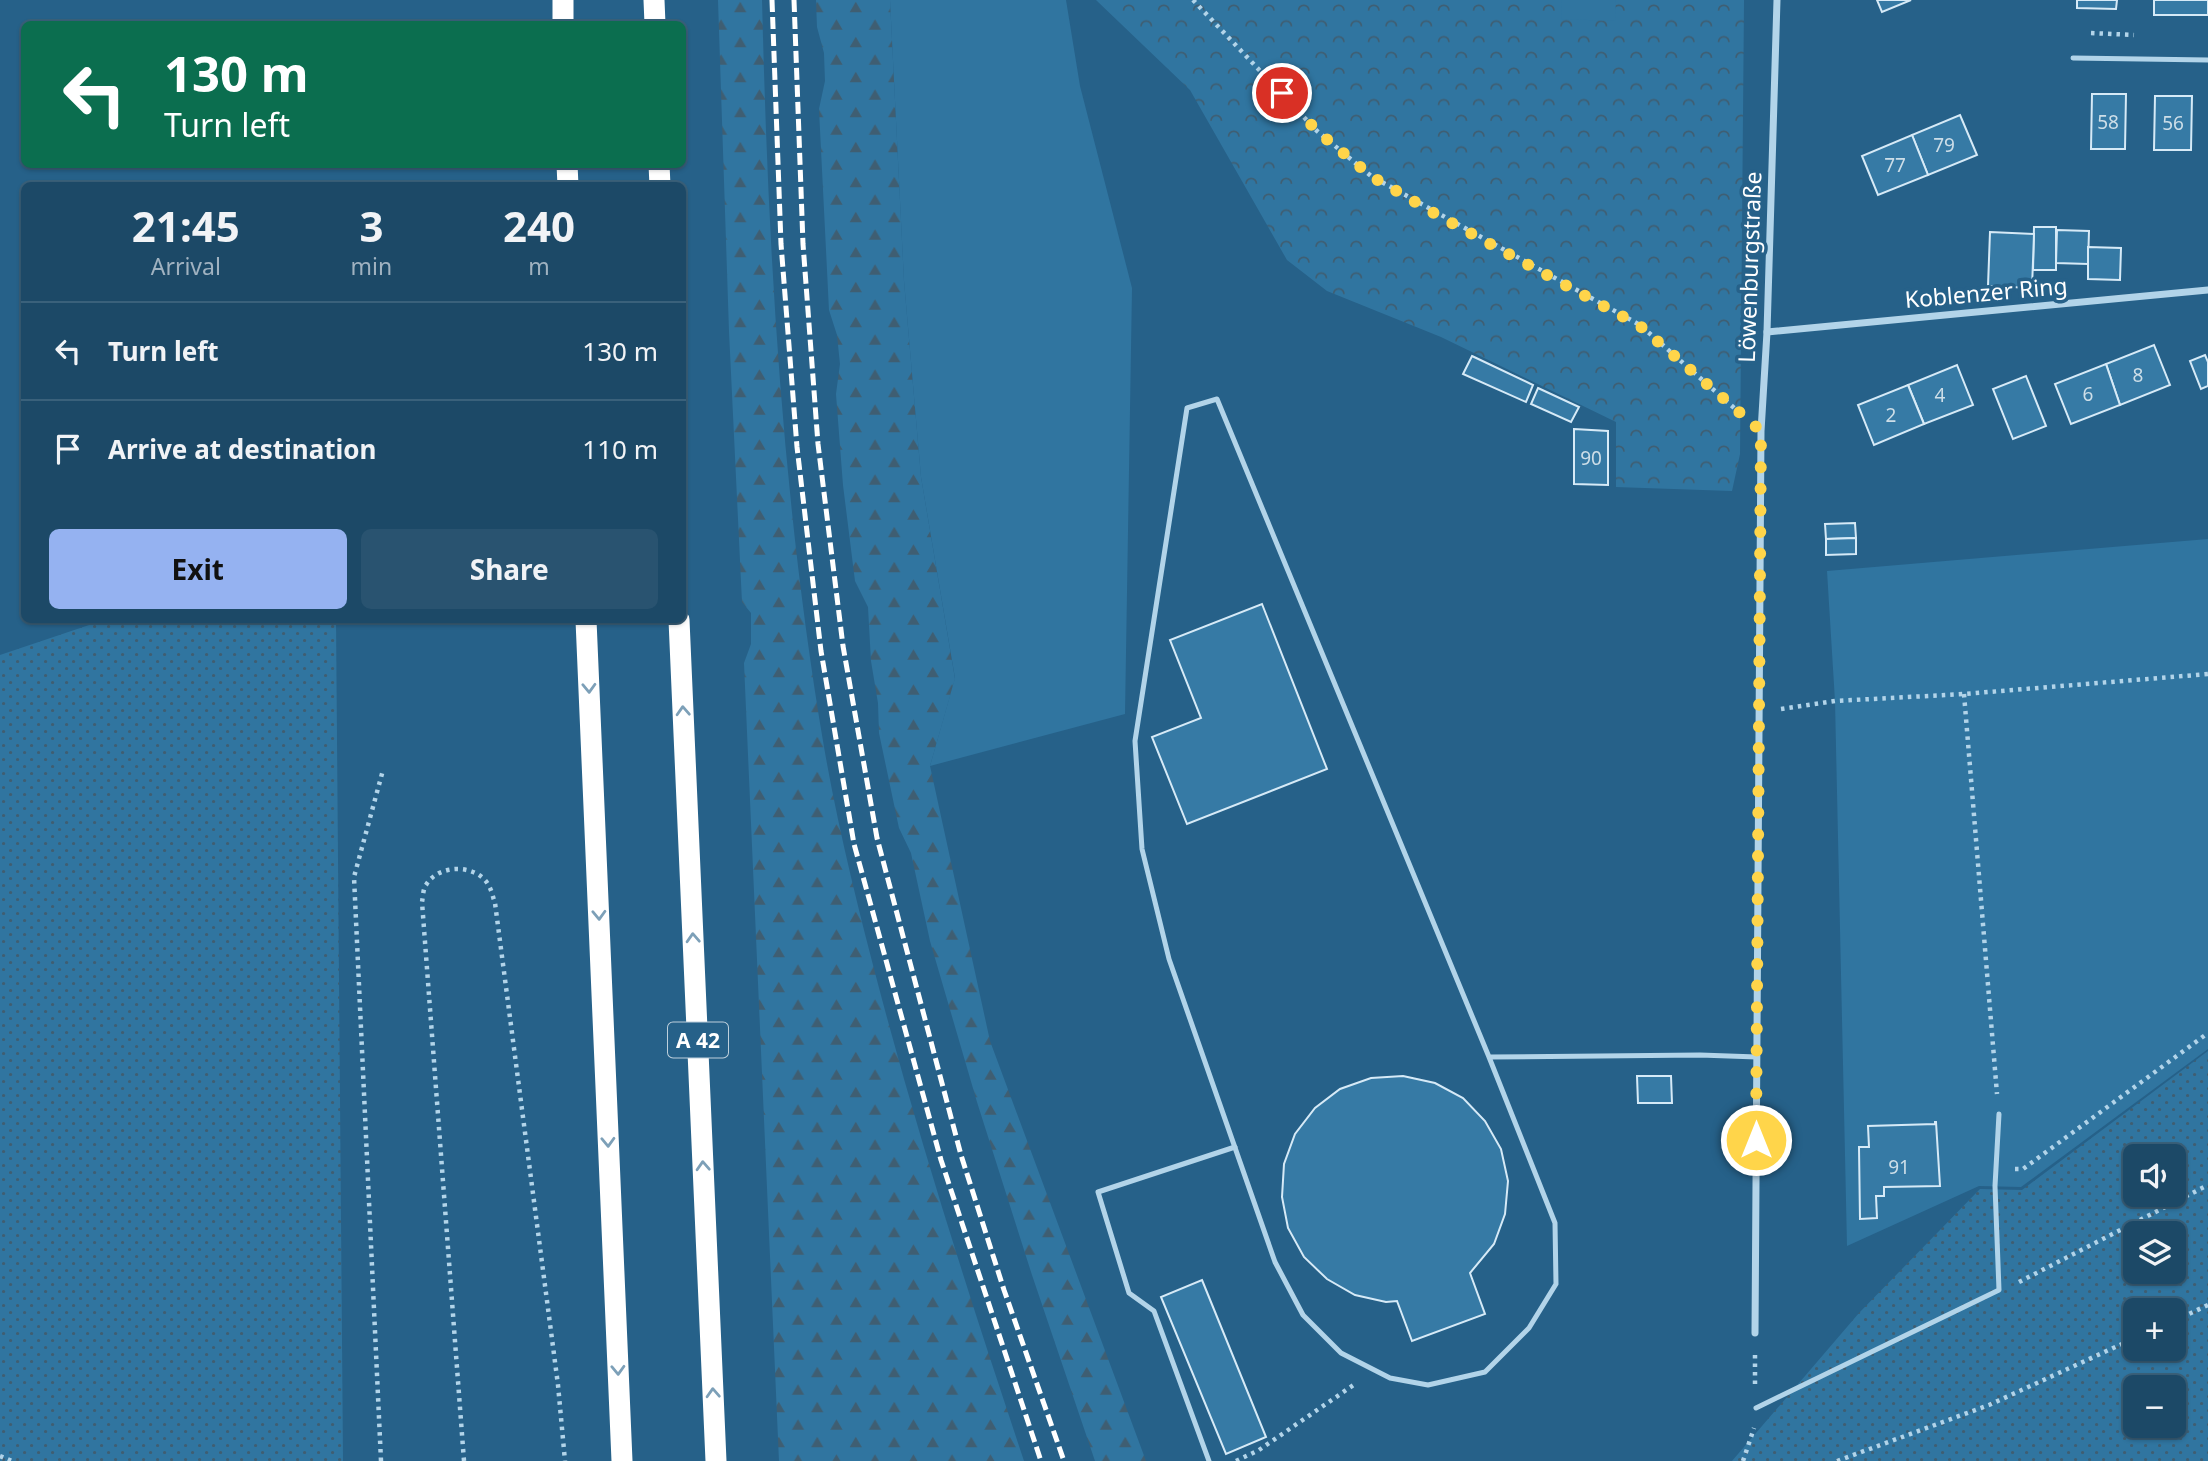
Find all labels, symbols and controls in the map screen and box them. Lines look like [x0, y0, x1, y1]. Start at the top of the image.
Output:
text: 130 m [164, 40, 309, 106]
icon: left [49, 49, 140, 140]
pin [1252, 63, 1312, 123]
icon: arrive [1263, 74, 1301, 112]
text: Turn left [164, 103, 290, 146]
house number: 58 [2097, 109, 2119, 135]
house number: 56 [2162, 110, 2184, 136]
house number: 79 [1933, 132, 1955, 158]
house number: 77 [1884, 152, 1906, 178]
street label: Löwenburgstraße [1730, 171, 1768, 363]
text: 21:45 [132, 197, 240, 254]
text: 3 [359, 197, 383, 254]
text: 240 [503, 197, 575, 254]
text: Arrival [151, 250, 221, 282]
text: min [351, 250, 392, 282]
text: m [528, 250, 550, 282]
street label: Koblenzer Ring [1903, 269, 2069, 315]
icon: left [49, 332, 87, 370]
text: Turn left [108, 333, 219, 369]
text: 130 m [582, 333, 658, 369]
house number: 8 [2133, 362, 2143, 388]
house number: 6 [2083, 381, 2093, 407]
house number: 4 [1935, 382, 1946, 408]
house number: 2 [1886, 402, 1896, 428]
icon: arrive [49, 430, 87, 468]
text: Arrive at destination [108, 431, 377, 467]
text: 110 m [582, 431, 658, 467]
house number: 90 [1580, 445, 1602, 471]
button: Exit [49, 529, 347, 609]
button: Share [361, 529, 658, 609]
one-way arrow [582, 682, 597, 693]
one-way arrow [676, 705, 691, 716]
one-way arrow [591, 910, 606, 921]
one-way arrow [686, 932, 701, 943]
road number: A 42 [668, 1023, 728, 1058]
position arrow [1719, 1103, 1793, 1177]
one-way arrow [601, 1137, 616, 1148]
map controls [2123, 1144, 2186, 1438]
button: sound [2123, 1144, 2186, 1207]
house number: 91 [1888, 1154, 1910, 1180]
one-way arrow [696, 1160, 711, 1171]
button: layers [2123, 1221, 2186, 1284]
button: + [2123, 1298, 2186, 1361]
one-way arrow [610, 1364, 625, 1375]
button: − [2123, 1375, 2186, 1438]
one-way arrow [706, 1387, 721, 1398]

